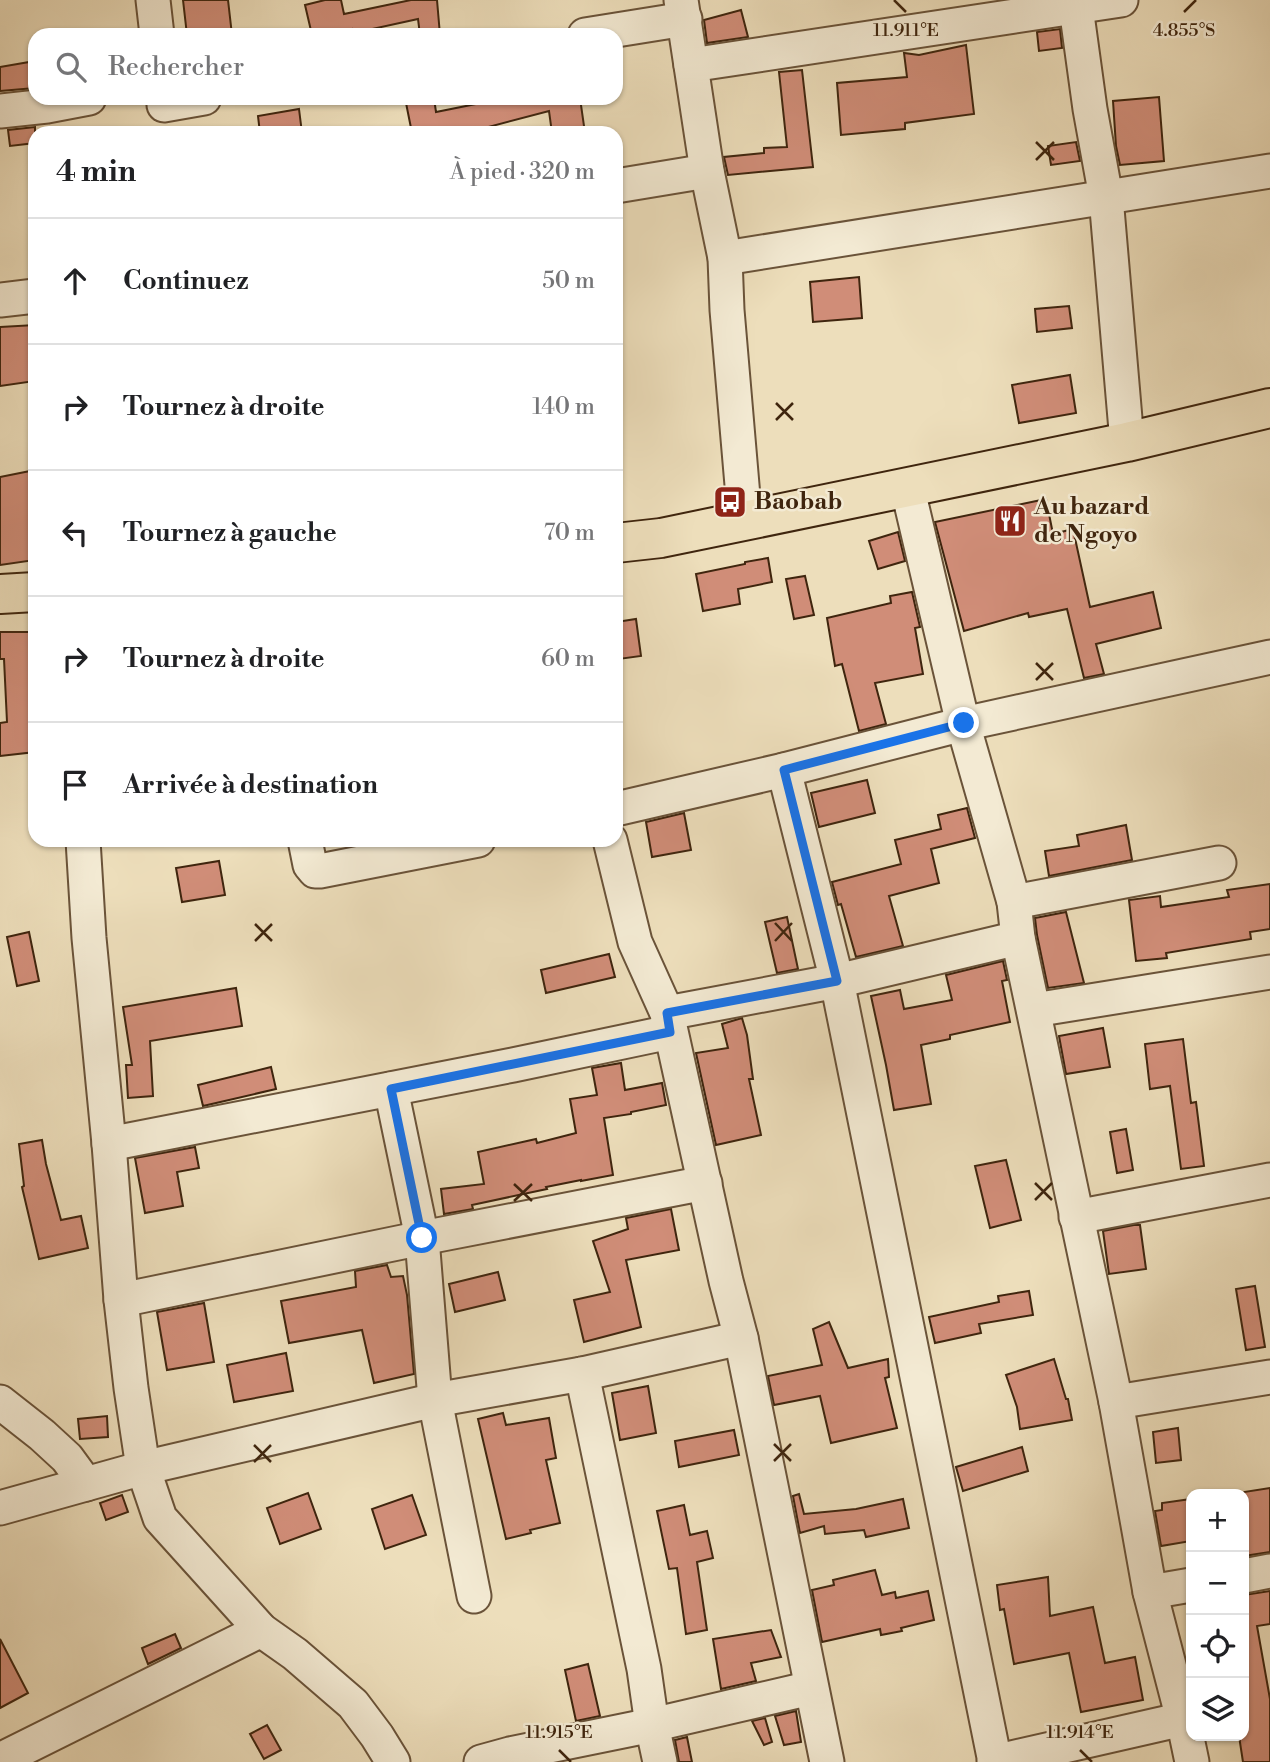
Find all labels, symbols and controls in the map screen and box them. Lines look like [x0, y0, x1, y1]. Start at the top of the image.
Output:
text: 11.911°E [873, 19, 939, 42]
text: 4.855°S [1153, 19, 1215, 42]
search box [28, 28, 623, 105]
icon: search [52, 48, 90, 86]
text: Rechercher [108, 51, 244, 83]
text: 4 min [56, 153, 136, 191]
text: À pied · 320 m [450, 158, 595, 186]
icon: ahead [56, 262, 94, 300]
text: Continuez [123, 265, 249, 297]
text: 50 m [542, 267, 595, 295]
icon: right [56, 388, 94, 426]
text: Tournez à droite [123, 391, 325, 423]
text: 140 m [532, 393, 595, 421]
bus stop icon: Baobab [711, 483, 749, 521]
place label: Baobab [754, 487, 842, 517]
place label: Au bazard de Ngoyo [1033, 492, 1149, 550]
restaurant icon: Au bazard de Ngoyo [991, 502, 1029, 540]
icon: left [56, 514, 94, 552]
text: Tournez à gauche [123, 517, 337, 549]
text: 70 m [544, 519, 595, 547]
icon: right [56, 640, 94, 678]
text: Tournez à droite [123, 643, 325, 675]
text: 60 m [541, 645, 595, 673]
route end [948, 707, 979, 738]
icon: arrive [56, 766, 94, 804]
text: Arrivée à destination [123, 769, 378, 801]
route start [406, 1222, 437, 1253]
map controls [1186, 1489, 1249, 1741]
button: + [1186, 1489, 1249, 1552]
button: − [1186, 1552, 1249, 1615]
button: locate [1186, 1615, 1249, 1678]
button: layers [1186, 1678, 1249, 1741]
text: 11.915°E [525, 1721, 593, 1744]
text: 11.914°E [1046, 1721, 1114, 1744]

